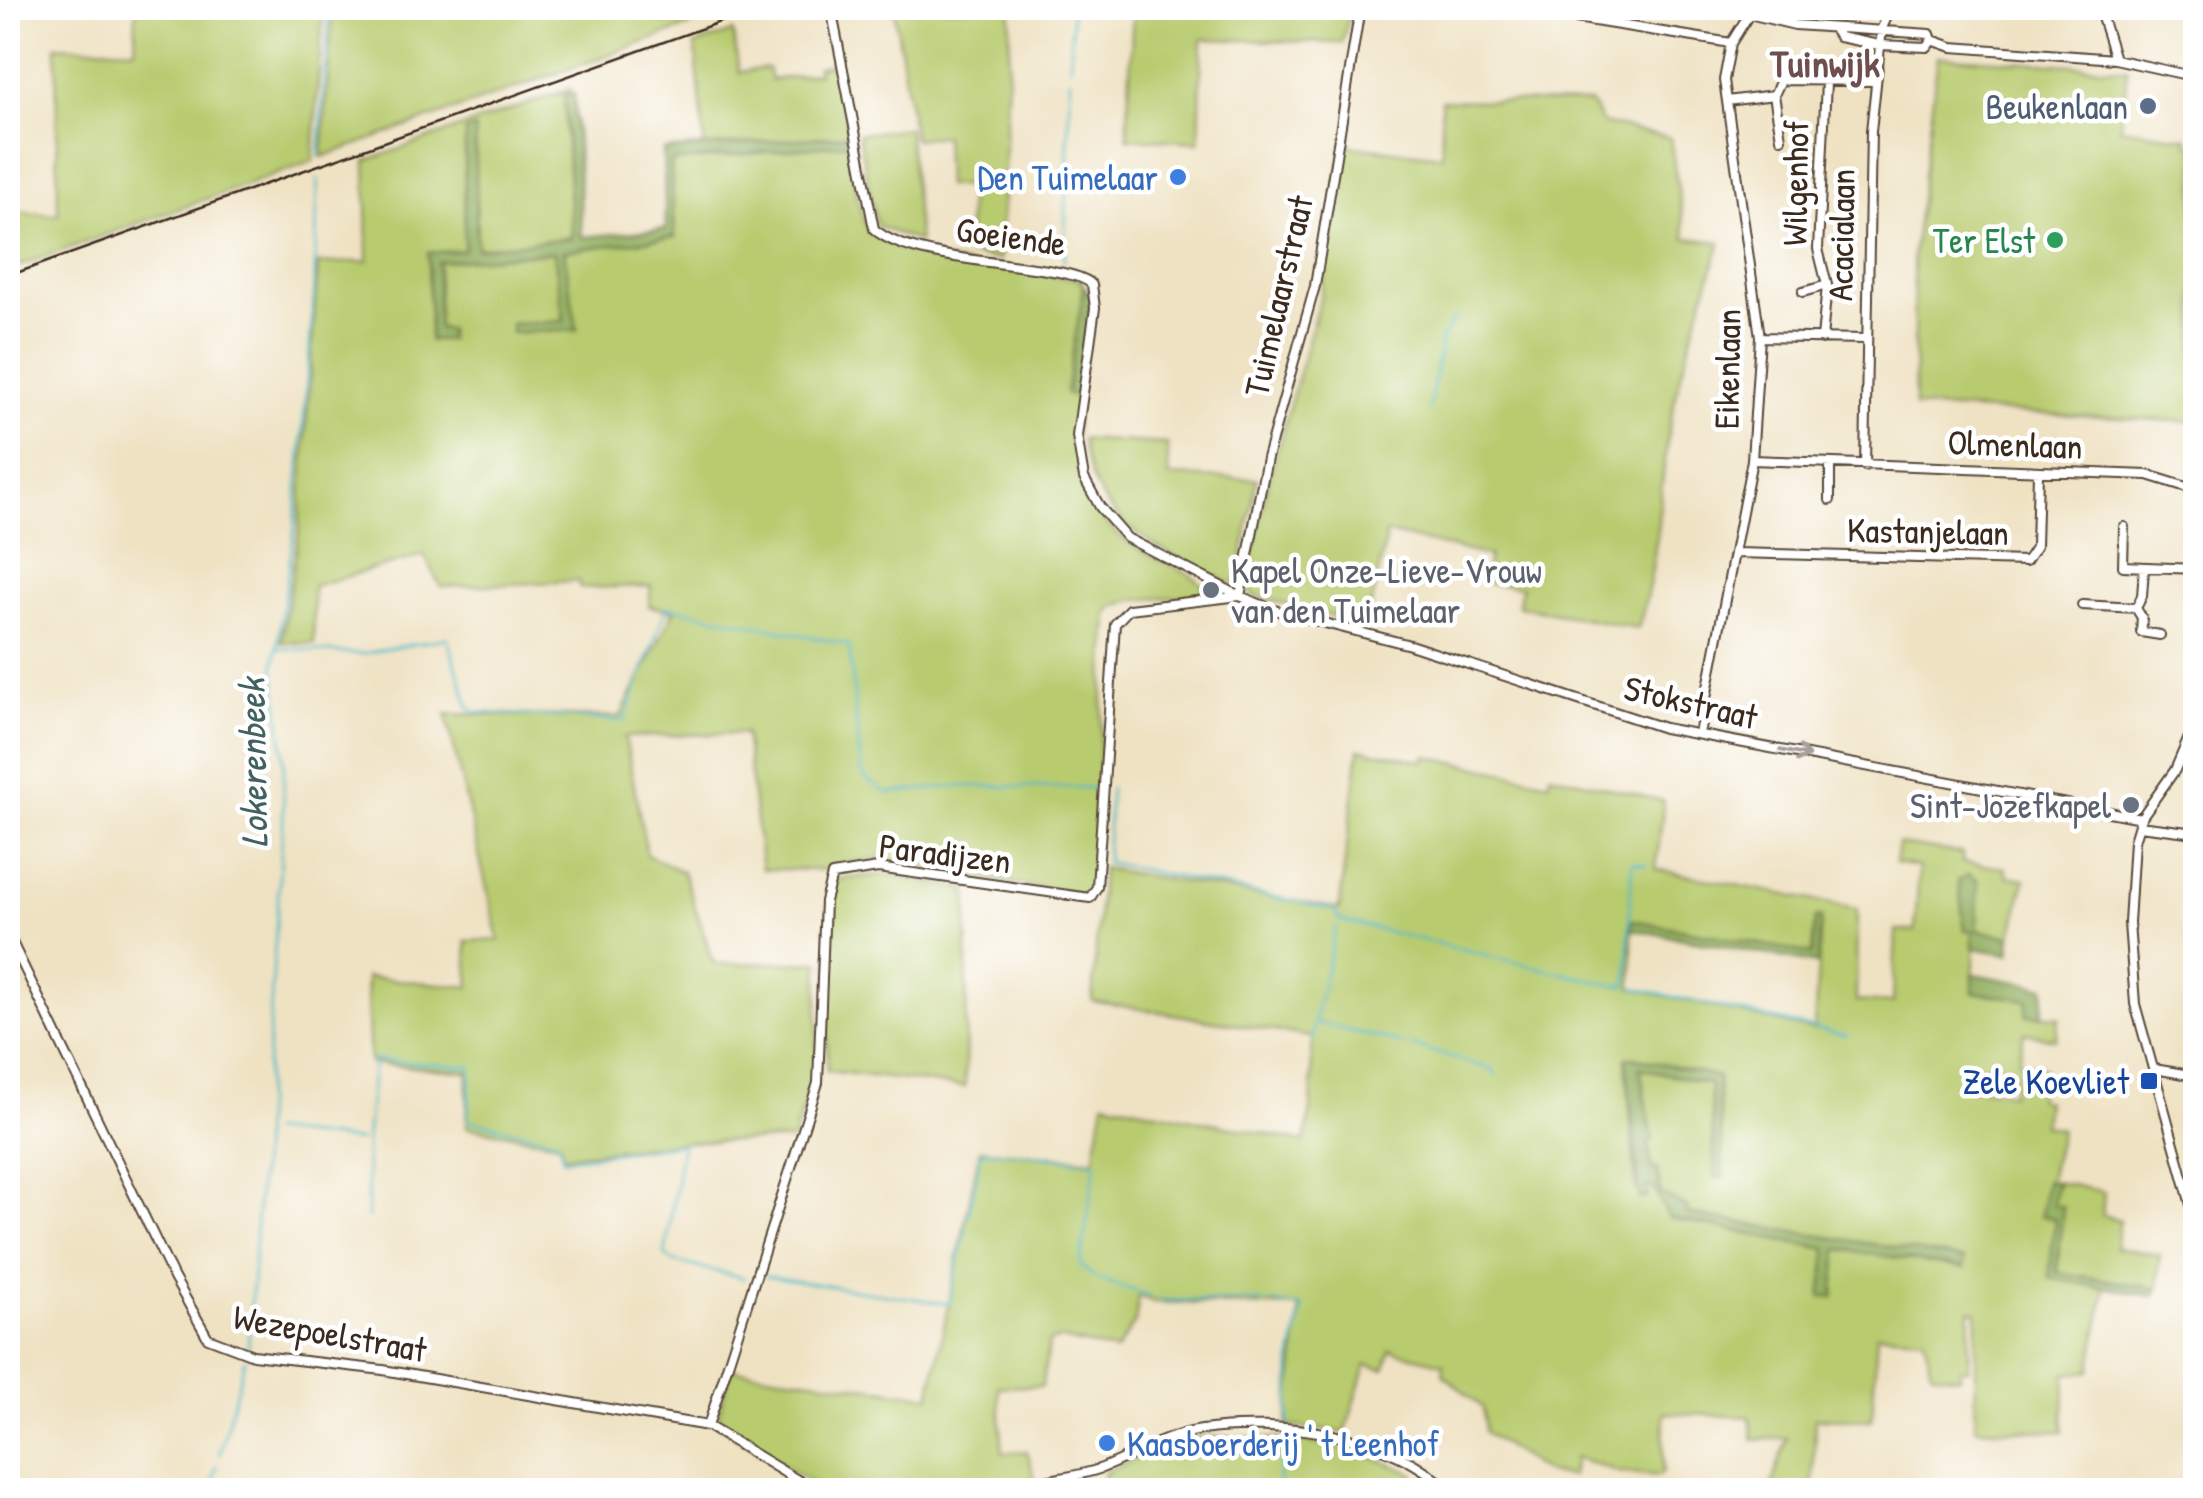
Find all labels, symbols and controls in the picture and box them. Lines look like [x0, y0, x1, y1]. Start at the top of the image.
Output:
district label: Tuinwijk [1769, 37, 1880, 89]
place label: Beukenlaan [1985, 83, 2128, 130]
marker: Beukenlaan [2137, 95, 2159, 117]
street label: Wilgenhof [1770, 119, 1820, 246]
place label: Den Tuimelaar [977, 154, 1158, 201]
marker: Den Tuimelaar [1167, 166, 1189, 188]
street label: Acacialaan [1816, 169, 1866, 301]
street label: Tuimelaarstraat [1232, 190, 1324, 401]
street label: Goeiende [953, 205, 1069, 267]
place label: Ter Elst [1933, 217, 2036, 264]
marker: Ter Elst [2044, 229, 2066, 251]
street label: Eikenlaan [1702, 309, 1752, 429]
street label: Olmenlaan [1947, 418, 2083, 470]
street label: Kastanjelaan [1847, 506, 2009, 556]
place label: Kapel Onze-Lieve-Vrouw van den Tuimelaar [1231, 547, 1542, 634]
marker: Kapel Onze-Lieve-Vrouw van den Tuimelaar [1200, 579, 1222, 601]
street label: Stokstraat [1620, 664, 1763, 740]
water label: Lokerenbeek [224, 675, 279, 848]
one-way arrow [1778, 744, 1811, 763]
place label: Sint-Jozefkapel [1910, 782, 2112, 829]
marker: Sint-Jozefkapel [2120, 794, 2142, 816]
street label: Paradijzen [877, 822, 1013, 884]
place label: Zele Koevliet [1963, 1058, 2130, 1105]
marker: Zele Koevliet [2138, 1070, 2160, 1092]
street label: Wezepoelstraat [230, 1293, 431, 1373]
place label: Kaasboerderij ' t Leenhof [1127, 1420, 1440, 1467]
marker: Kaasboerderij ' t Leenhof [1096, 1432, 1118, 1454]

